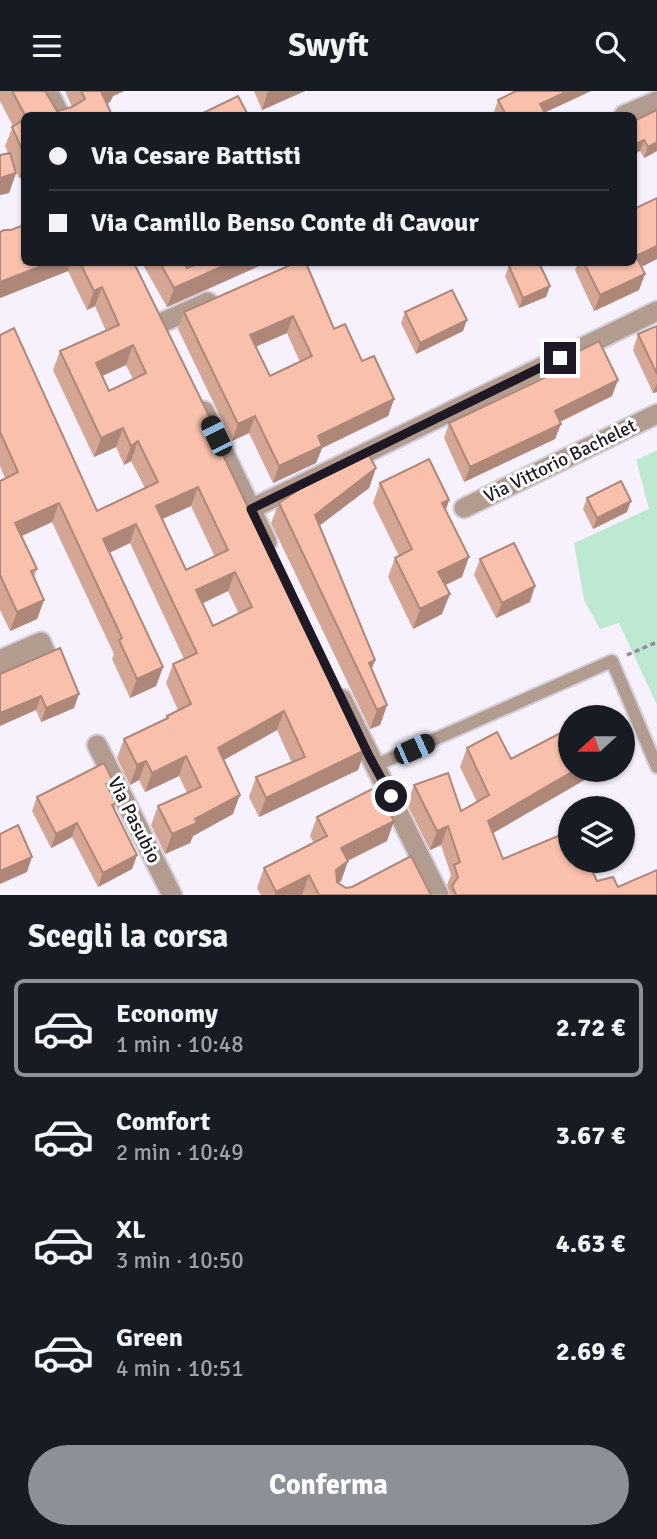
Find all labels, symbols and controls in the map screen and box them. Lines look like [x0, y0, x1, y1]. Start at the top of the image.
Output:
text: Swyft [288, 26, 369, 65]
icon: menu [28, 27, 66, 65]
icon: search [591, 27, 629, 65]
text: Via Cesare Battisti [91, 140, 301, 172]
text: Via Camillo Benso Conte di Cavour [91, 207, 479, 239]
route end [544, 342, 576, 374]
car [198, 413, 235, 459]
street label: Via Vittorio Bachelet [480, 414, 641, 508]
north arrow [558, 705, 635, 782]
map controls [558, 705, 635, 873]
car [391, 731, 438, 767]
street label: Via Pasubio [102, 773, 166, 867]
route start [375, 780, 407, 812]
button: layers [558, 796, 635, 873]
text: Scegli la corsa [28, 917, 229, 956]
icon: car [32, 997, 95, 1060]
text: Economy [116, 998, 218, 1030]
text: 2.72 € [556, 1012, 625, 1044]
text: 1 min · 10:48 [116, 1030, 244, 1059]
icon: car [32, 1105, 95, 1168]
text: Comfort [116, 1106, 210, 1138]
text: 3.67 € [556, 1120, 625, 1152]
text: 2 min · 10:49 [116, 1138, 244, 1167]
icon: car [32, 1213, 95, 1276]
text: XL [116, 1214, 146, 1246]
text: 4.63 € [556, 1228, 625, 1260]
text: 3 min · 10:50 [116, 1246, 244, 1275]
icon: car [32, 1321, 95, 1384]
text: Green [116, 1322, 183, 1354]
text: 2.69 € [556, 1336, 625, 1368]
text: 4 min · 10:51 [116, 1354, 244, 1383]
button: Conferma [28, 1445, 629, 1525]

